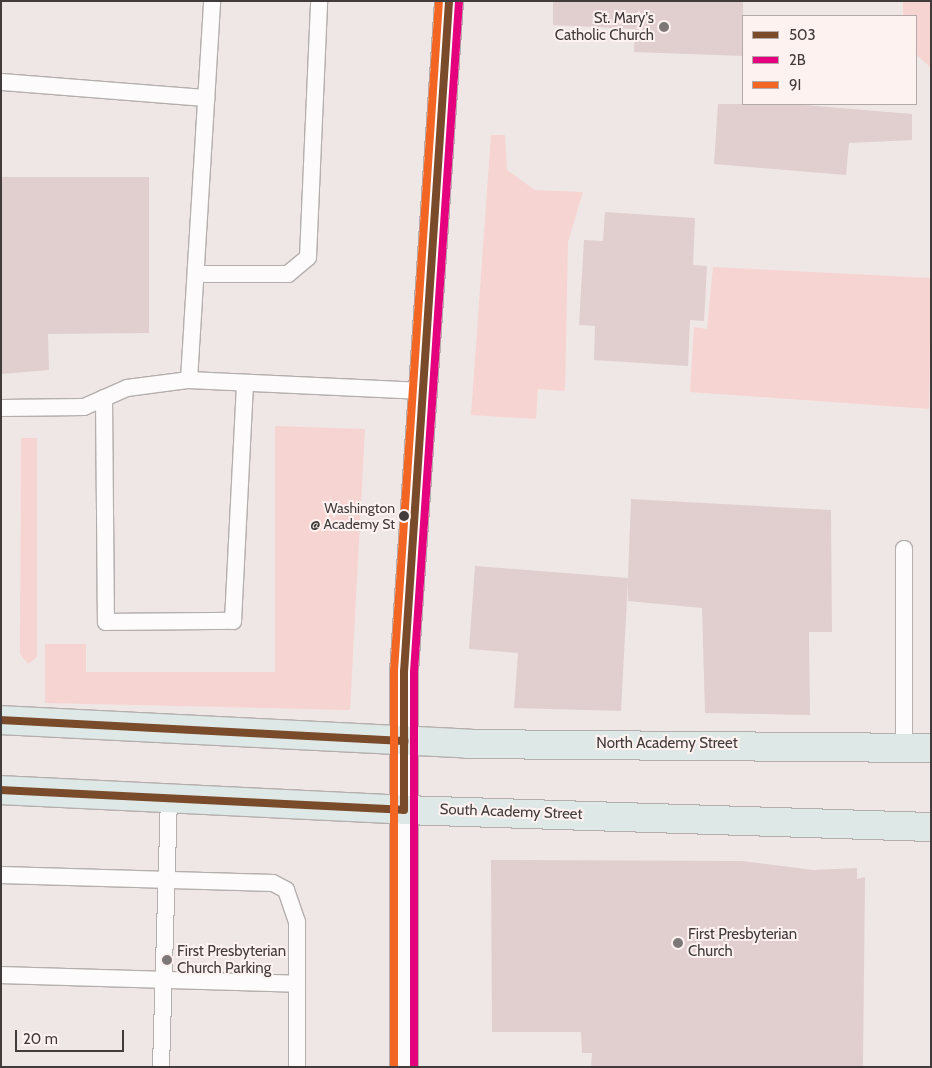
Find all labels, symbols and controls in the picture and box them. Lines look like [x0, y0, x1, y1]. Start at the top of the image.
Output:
place label: St. Mary's Catholic Church [555, 9, 654, 44]
legend [742, 15, 917, 105]
marker: St. Mary's Catholic Church [658, 21, 670, 33]
text: 503 [789, 26, 816, 44]
text: 2B [789, 51, 806, 69]
text: 9I [789, 76, 801, 94]
place label: Washington @ Academy St [310, 500, 395, 532]
marker: Washington @ Academy St [399, 511, 409, 521]
street label: North Academy Street [596, 735, 738, 753]
street label: South Academy Street [439, 801, 583, 823]
place label: First Presbyterian Church [688, 925, 797, 960]
marker: First Presbyterian Church [672, 937, 684, 949]
place label: First Presbyterian Church Parking [177, 942, 286, 977]
marker: First Presbyterian Church Parking [161, 954, 173, 966]
scale bar [18, 1020, 126, 1052]
text: 20 m [23, 1030, 58, 1048]

